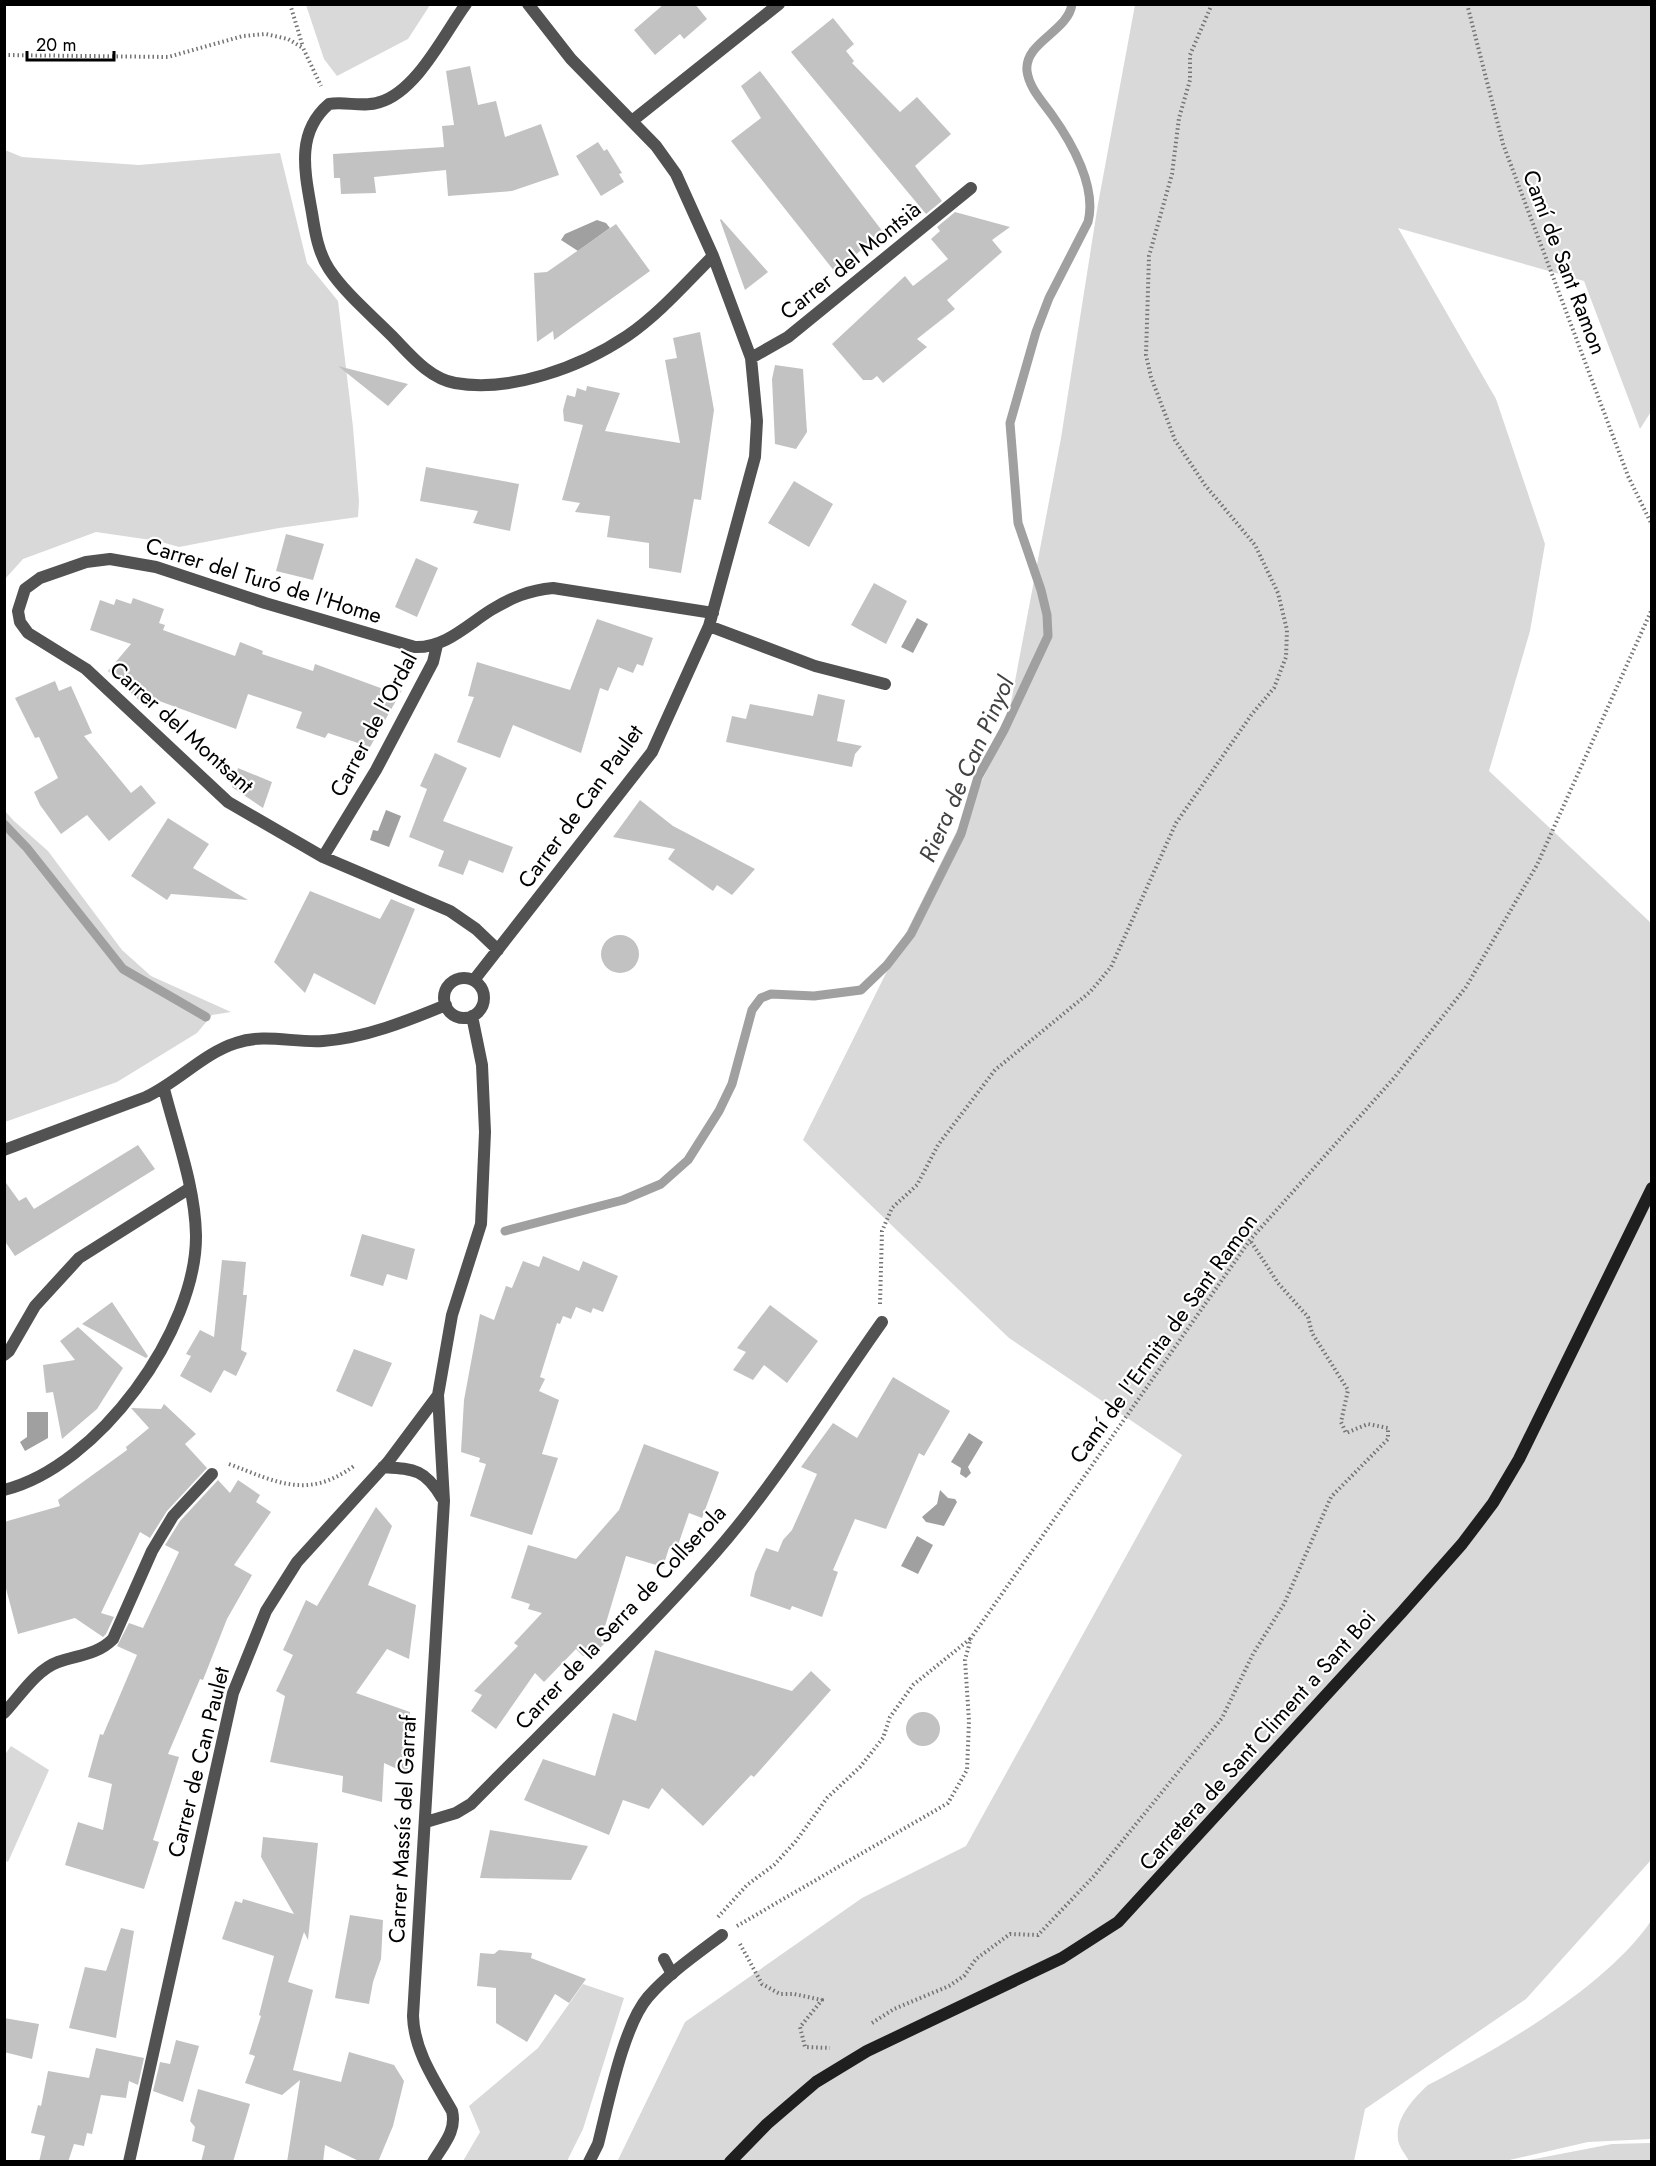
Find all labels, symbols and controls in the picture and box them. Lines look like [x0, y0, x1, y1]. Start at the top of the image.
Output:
scale bar [27, 24, 114, 62]
text: 20 m [36, 32, 76, 58]
street label: Camí de Sant Ramon [1515, 165, 1615, 359]
street label: Carrer del Montsià [773, 193, 927, 327]
street label: Carrer del Turó de l'Home [142, 529, 386, 631]
street label: Carrer de l'Ordal [321, 646, 425, 802]
street label: Carrer del Montsant [103, 653, 262, 801]
water label: Riera de Can Pinyol [909, 669, 1023, 867]
street label: Carrer de Can Paulet [510, 717, 651, 894]
street label: Camí de l'Ermita de Sant Ramon [1061, 1206, 1265, 1470]
street label: Carrer de la Serra de Collserola [507, 1497, 733, 1737]
street label: Carretera de Sant Climent a Sant Boi [1131, 1603, 1383, 1877]
street label: Carrer de Can Paulet [159, 1663, 237, 1861]
street label: Carrer Massís del Garraf [380, 1713, 424, 1944]

